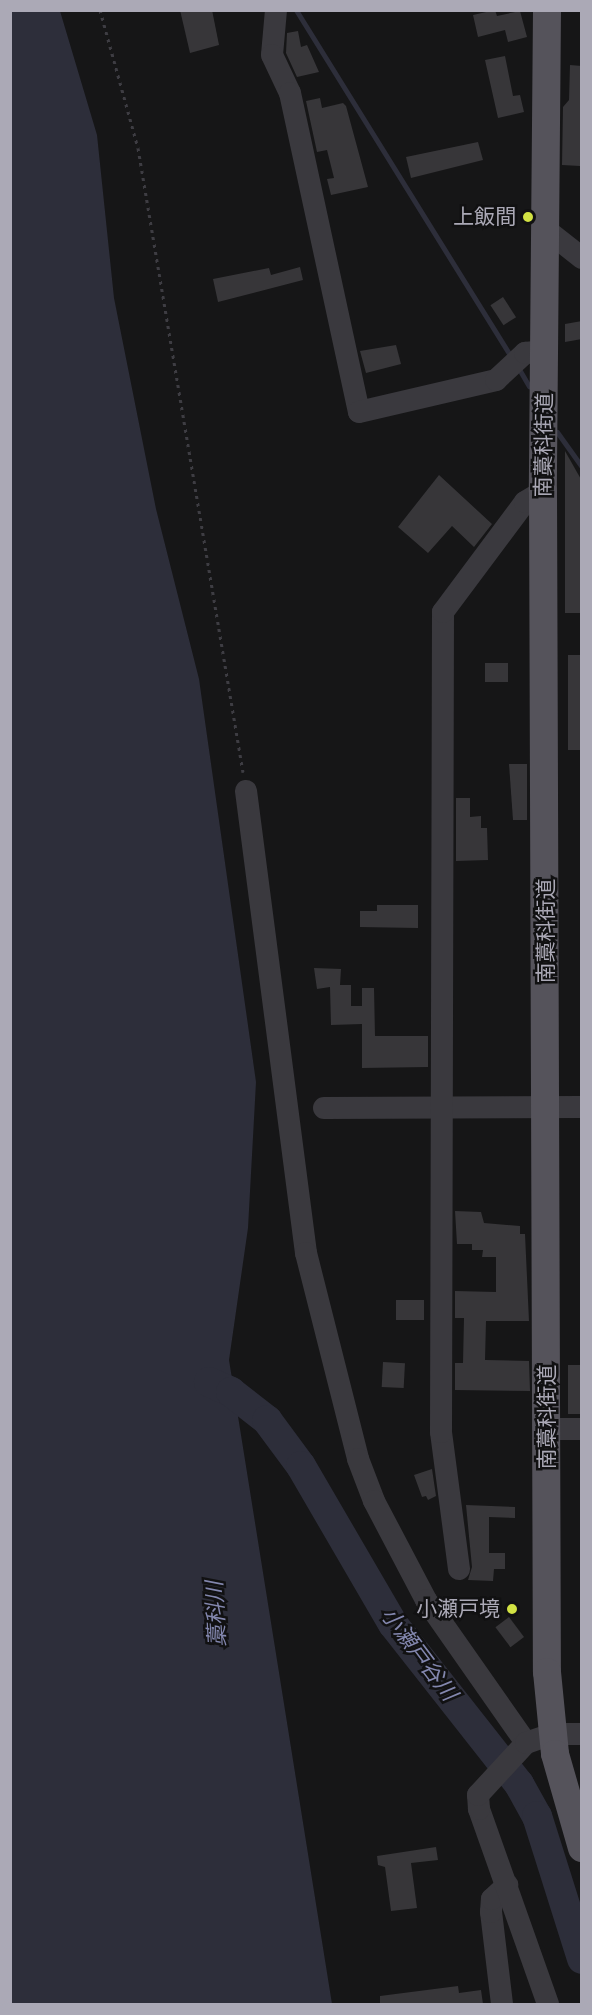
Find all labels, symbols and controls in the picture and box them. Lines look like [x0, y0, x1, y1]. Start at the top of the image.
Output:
place label: 上飯間 [453, 204, 516, 230]
marker: 上飯間 [521, 210, 535, 224]
street label: 南藁科街道 [530, 392, 558, 498]
street label: 南藁科街道 [533, 879, 559, 983]
street label: 南藁科街道 [534, 1365, 560, 1469]
water label: 藁科川 [201, 1580, 231, 1648]
place label: 小瀬戸境 [416, 1596, 500, 1622]
water label: 小瀬戸谷川 [375, 1602, 463, 1706]
marker: 小瀬戸境 [505, 1602, 519, 1616]

